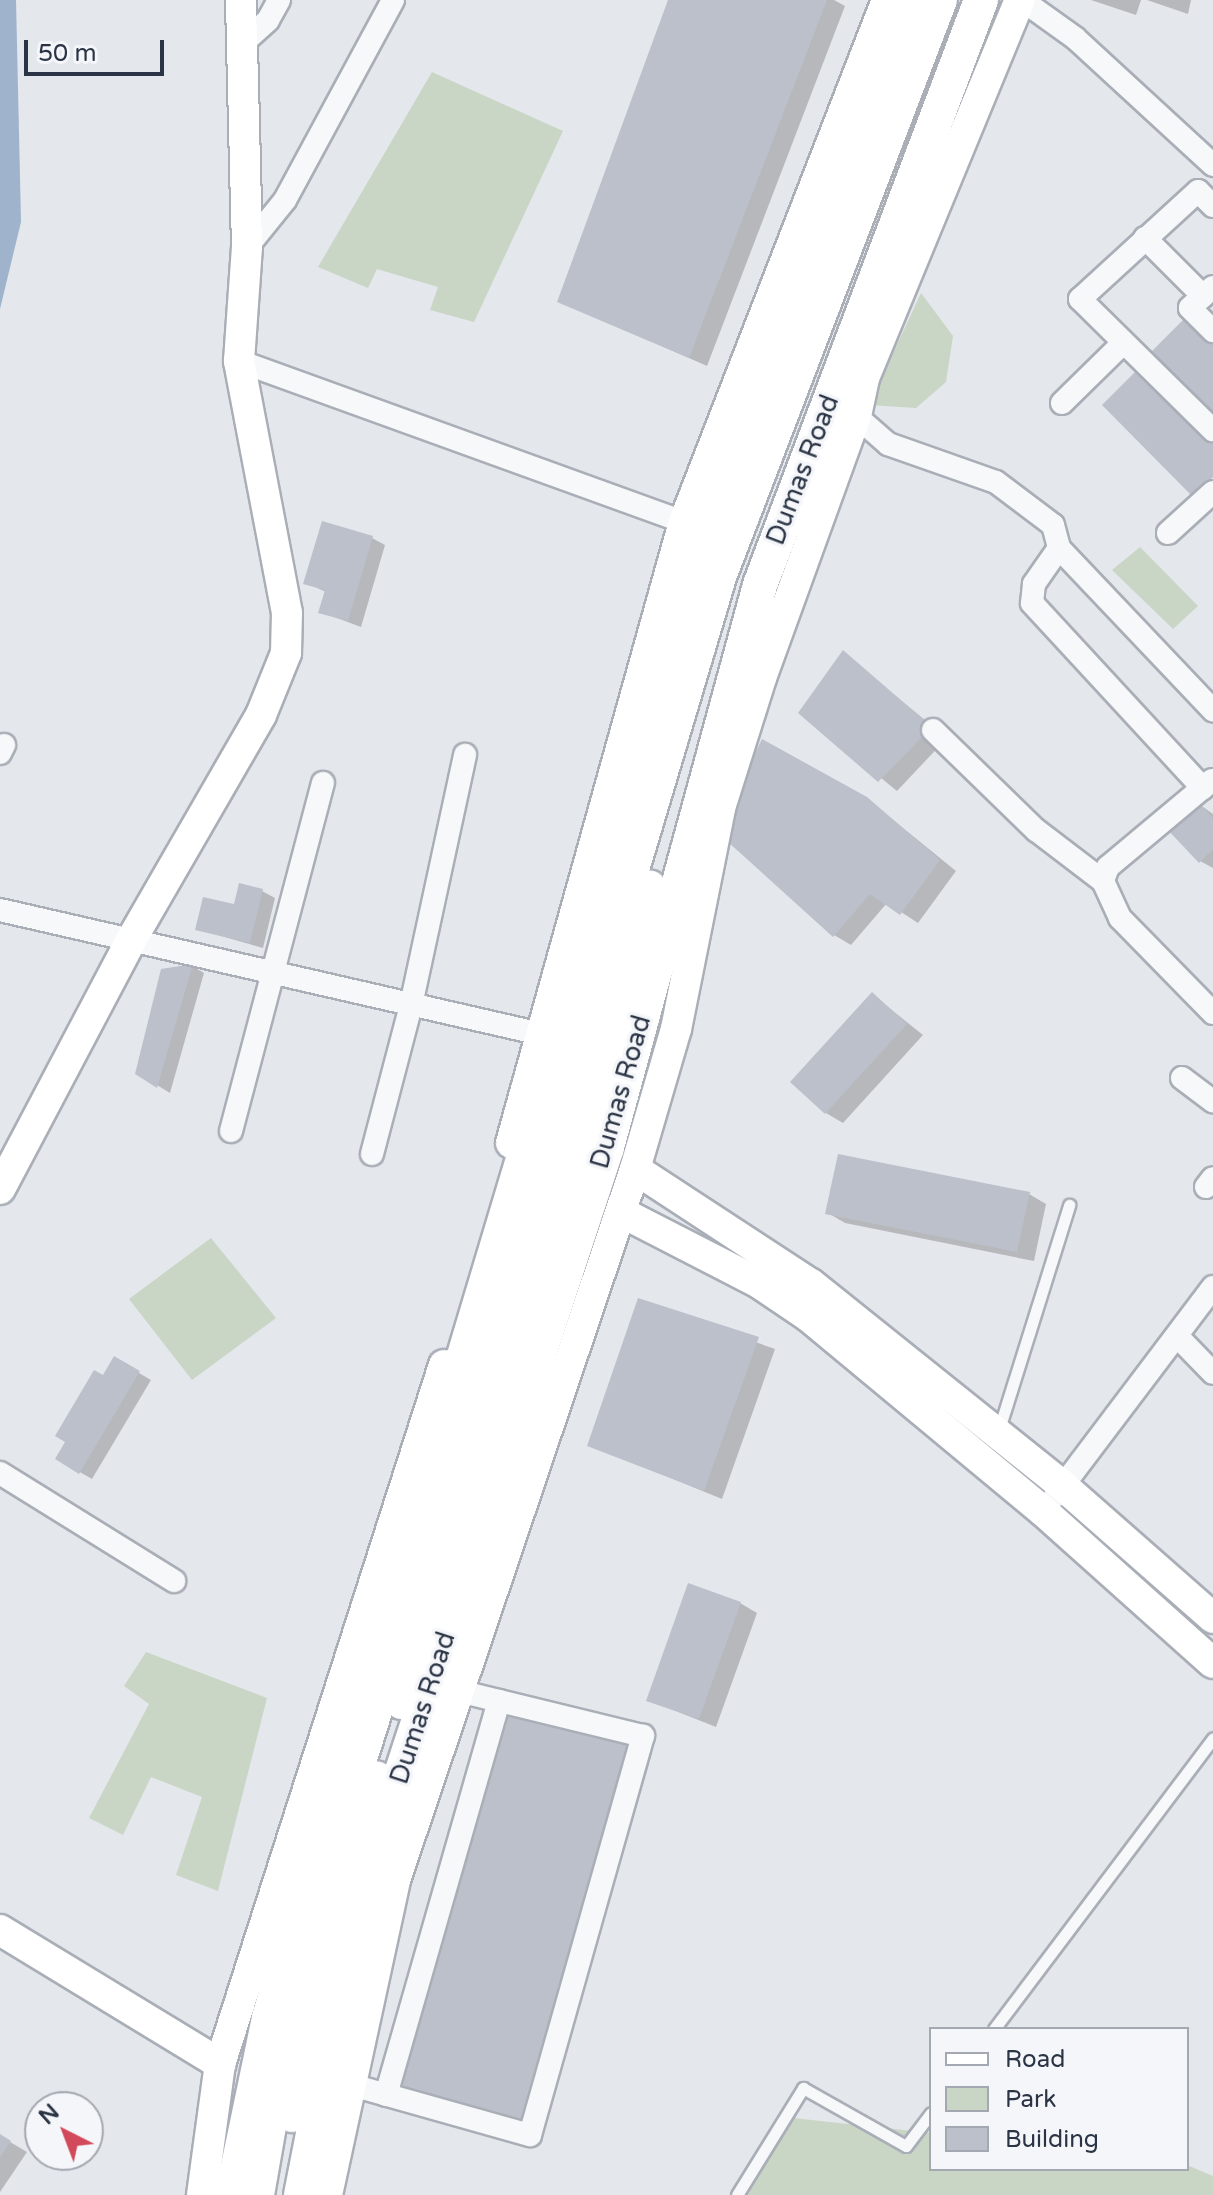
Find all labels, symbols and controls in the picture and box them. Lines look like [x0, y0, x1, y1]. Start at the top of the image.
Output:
scale bar [28, 24, 168, 74]
text: 50 m [38, 39, 96, 68]
street label: Dumas Road [760, 391, 846, 549]
street label: Dumas Road [584, 1012, 658, 1172]
street label: Dumas Road [384, 1628, 462, 1788]
legend [929, 2027, 1189, 2171]
text: Road [1005, 2045, 1065, 2074]
text: Park [1005, 2085, 1056, 2114]
north arrow [24, 2091, 104, 2171]
text: N [34, 2099, 65, 2130]
text: Building [1005, 2125, 1099, 2154]

